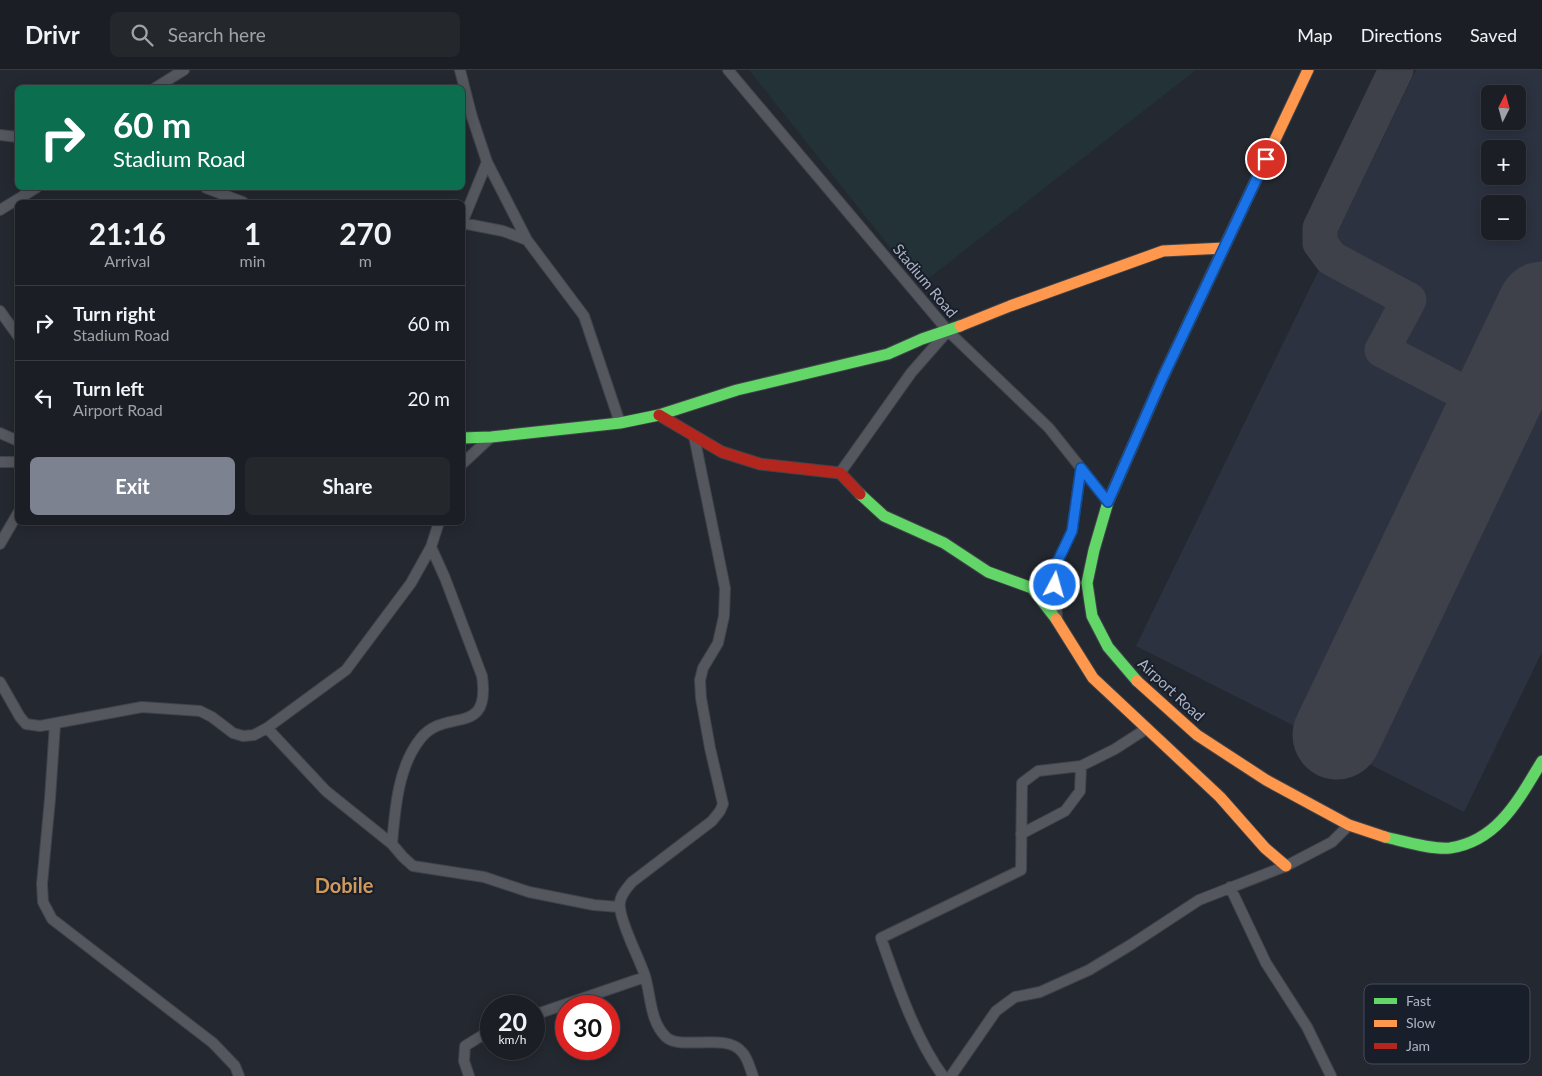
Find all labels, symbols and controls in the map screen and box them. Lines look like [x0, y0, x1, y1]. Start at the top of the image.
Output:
search box [110, 12, 460, 57]
text: Drivr [25, 20, 80, 49]
icon: search [128, 21, 156, 49]
text: Search here [168, 23, 266, 46]
text: Map [1297, 24, 1333, 46]
text: Directions [1361, 24, 1442, 46]
text: Saved [1470, 24, 1517, 46]
north arrow [1481, 85, 1526, 130]
map controls [1481, 85, 1526, 240]
text: 60 m [113, 103, 191, 145]
icon: right [30, 105, 95, 170]
pin [1245, 138, 1287, 180]
button: + [1481, 140, 1526, 185]
text: Stadium Road [113, 145, 246, 172]
icon: arrive [1252, 145, 1280, 173]
button: − [1481, 195, 1526, 240]
text: 21:16 [89, 215, 166, 251]
text: 1 [244, 215, 261, 251]
text: 270 [339, 215, 391, 251]
street label: Stadium Road [890, 240, 962, 321]
text: Arrival [104, 251, 150, 270]
text: min [240, 251, 266, 270]
text: m [359, 251, 372, 270]
text: Turn right [73, 302, 155, 325]
icon: right [30, 309, 58, 337]
text: 60 m [407, 312, 450, 335]
text: Stadium Road [73, 325, 169, 344]
text: Turn left [73, 377, 144, 400]
icon: left [30, 384, 58, 412]
text: 20 m [407, 387, 450, 410]
text: Airport Road [73, 400, 163, 419]
button: Exit [30, 457, 235, 515]
button: Share [245, 457, 450, 515]
position arrow [1028, 558, 1080, 610]
street label: Airport Road [1135, 654, 1209, 725]
district label: Dobile [315, 873, 374, 897]
legend [1364, 984, 1530, 1064]
text: Fast [1406, 992, 1431, 1009]
speed limit sign: 30 [555, 995, 620, 1060]
text: 20 [498, 1006, 527, 1036]
text: Slow [1406, 1014, 1436, 1031]
text: km/h [498, 1032, 527, 1047]
text: Jam [1406, 1037, 1430, 1054]

